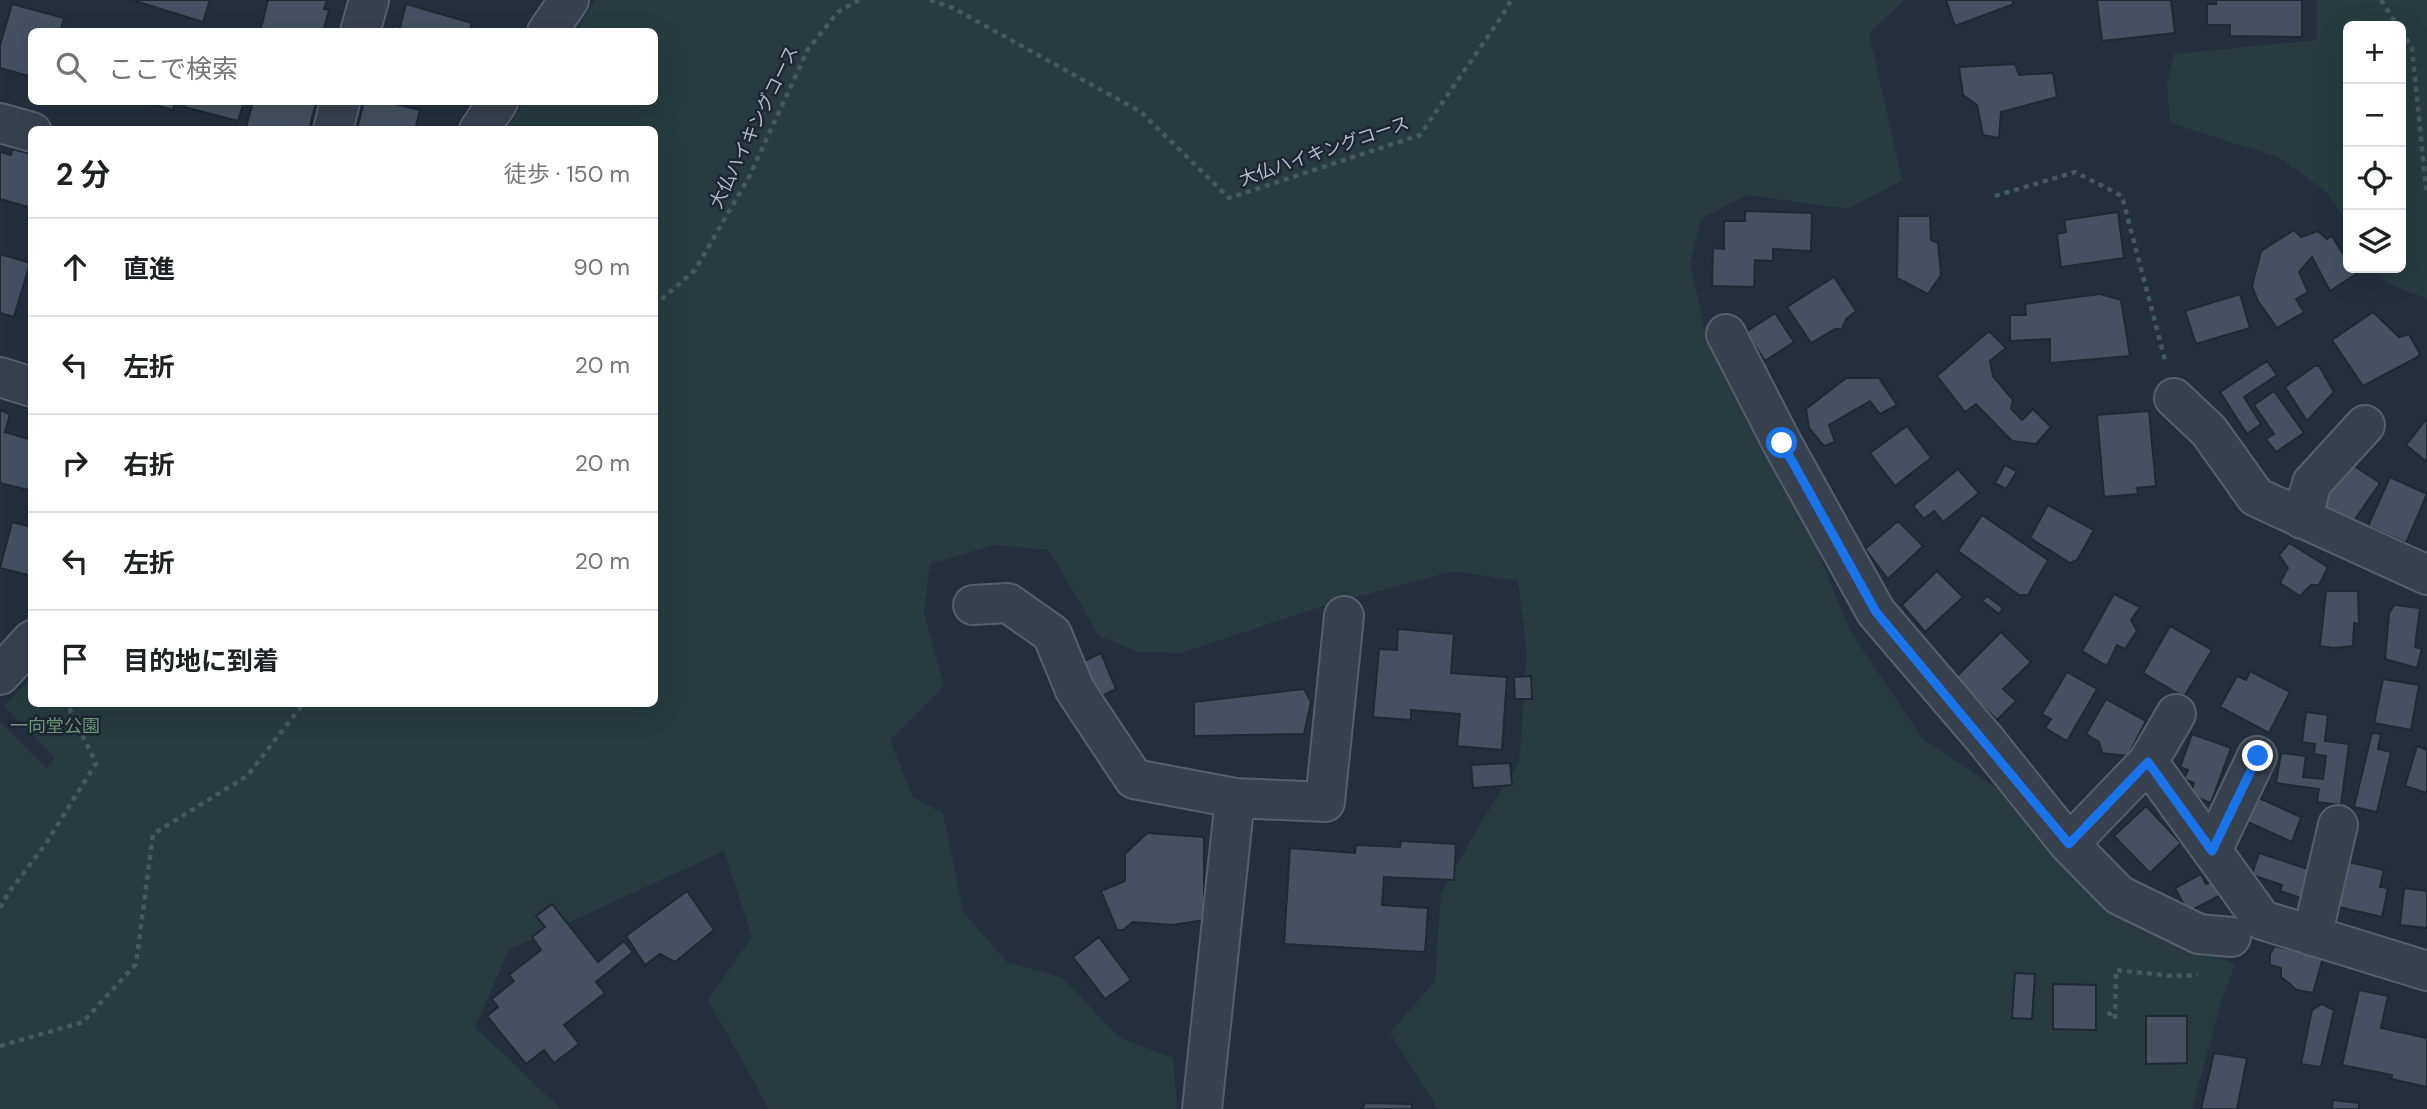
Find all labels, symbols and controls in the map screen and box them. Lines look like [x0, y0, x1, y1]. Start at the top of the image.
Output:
map controls [2343, 21, 2406, 273]
button: + [2343, 21, 2406, 84]
search box [28, 28, 658, 105]
street label: 大仏ハイキングコース [704, 42, 804, 212]
icon: search [52, 48, 90, 86]
text: ここで検索 [108, 52, 238, 86]
button: − [2343, 84, 2406, 147]
street label: 大仏ハイキングコース [1236, 111, 1412, 191]
button: locate [2343, 147, 2406, 210]
text: 2 分 [56, 155, 110, 194]
text: 徒歩 · 150 m [504, 159, 630, 189]
button: layers [2343, 210, 2406, 273]
icon: ahead [56, 248, 94, 286]
text: 直進 [123, 252, 175, 286]
text: 90 m [573, 252, 630, 282]
icon: left [56, 346, 94, 384]
text: 左折 [123, 350, 175, 384]
text: 20 m [575, 350, 630, 380]
route start [1766, 427, 1797, 458]
icon: right [56, 444, 94, 482]
text: 右折 [123, 448, 175, 482]
text: 20 m [575, 448, 630, 478]
icon: left [56, 542, 94, 580]
text: 左折 [123, 546, 175, 580]
text: 20 m [575, 546, 630, 576]
icon: arrive [56, 640, 94, 678]
text: 目的地に到着 [123, 644, 279, 678]
park label: 一向堂公園 [10, 714, 100, 738]
route end [2242, 740, 2273, 771]

